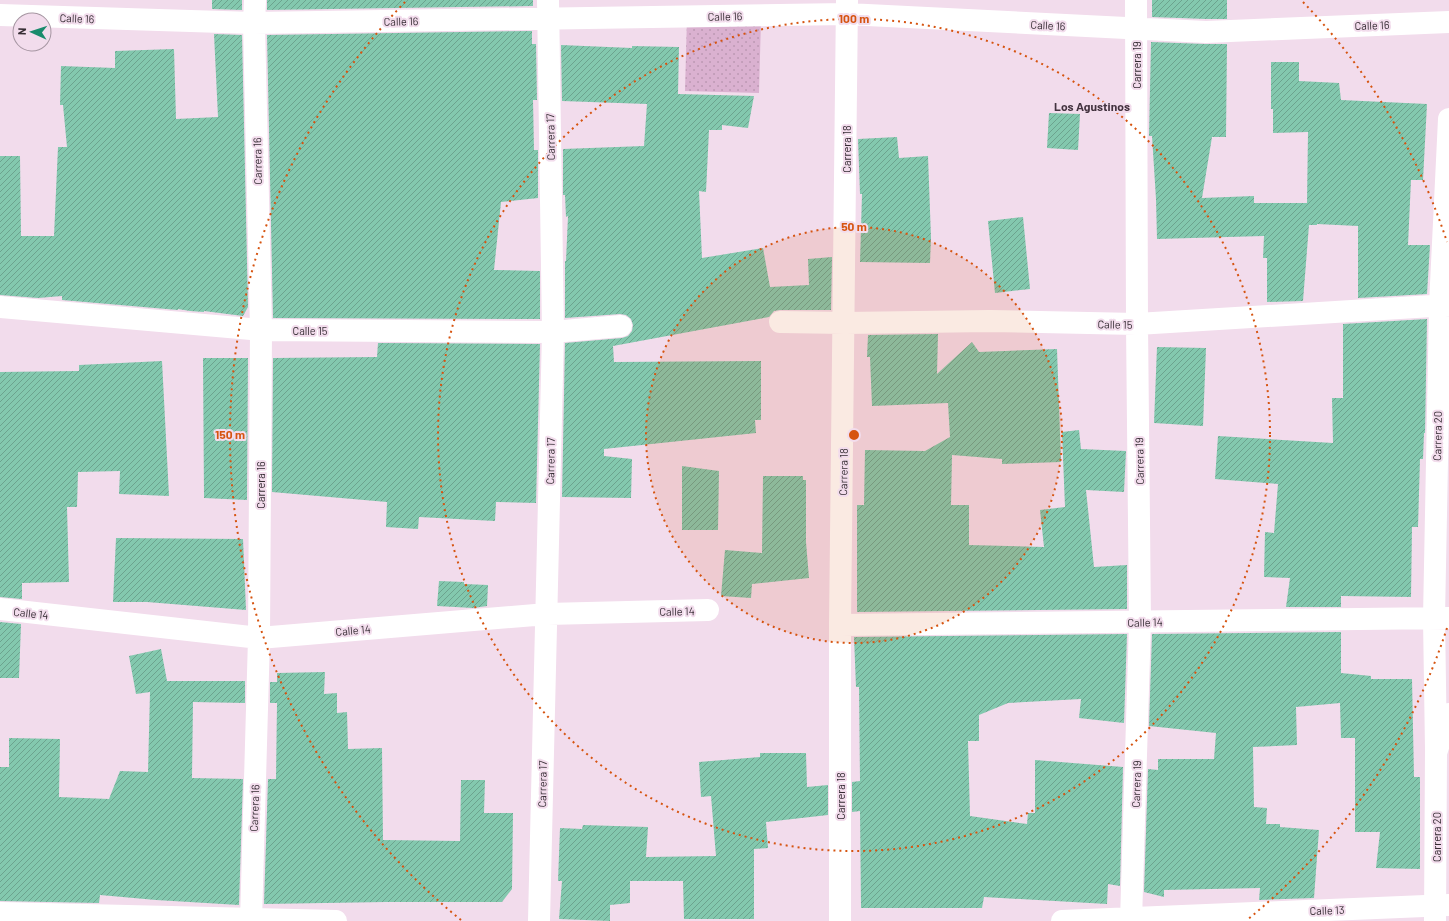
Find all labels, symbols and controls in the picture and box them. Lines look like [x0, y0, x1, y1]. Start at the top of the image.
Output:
street label: Calle 16 [707, 9, 743, 23]
street label: Calle 16 [59, 11, 95, 25]
text: 100 m [839, 11, 869, 25]
north arrow [12, 12, 52, 52]
street label: Calle 16 [383, 14, 419, 28]
street label: Calle 16 [1030, 18, 1066, 32]
street label: Calle 16 [1354, 18, 1390, 32]
text: N [15, 27, 28, 35]
street label: Carrera 19 [1130, 41, 1143, 89]
district label: Los Agustinos [1054, 99, 1130, 113]
street label: Carrera 17 [543, 113, 557, 161]
street label: Carrera 18 [840, 125, 853, 173]
street label: Carrera 16 [250, 137, 264, 185]
text: 50 m [841, 219, 867, 233]
street label: Calle 15 [1097, 317, 1133, 331]
street label: Calle 15 [293, 324, 328, 337]
street label: Carrera 20 [1430, 411, 1444, 461]
text: 150 m [215, 427, 245, 441]
centre of rings [847, 428, 861, 442]
street label: Carrera 17 [543, 437, 557, 485]
street label: Carrera 19 [1132, 437, 1146, 485]
street label: Carrera 18 [836, 448, 850, 496]
street label: Carrera 16 [254, 461, 267, 509]
street label: Calle 14 [659, 604, 695, 618]
street label: Calle 14 [13, 605, 49, 621]
street label: Calle 14 [1127, 615, 1163, 629]
street label: Calle 14 [335, 622, 371, 638]
street label: Carrera 17 [535, 760, 549, 808]
street label: Carrera 19 [1129, 760, 1143, 808]
street label: Carrera 18 [834, 772, 847, 820]
street label: Carrera 16 [247, 784, 261, 832]
street label: Carrera 20 [1430, 812, 1443, 862]
street label: Calle 13 [1309, 903, 1345, 917]

